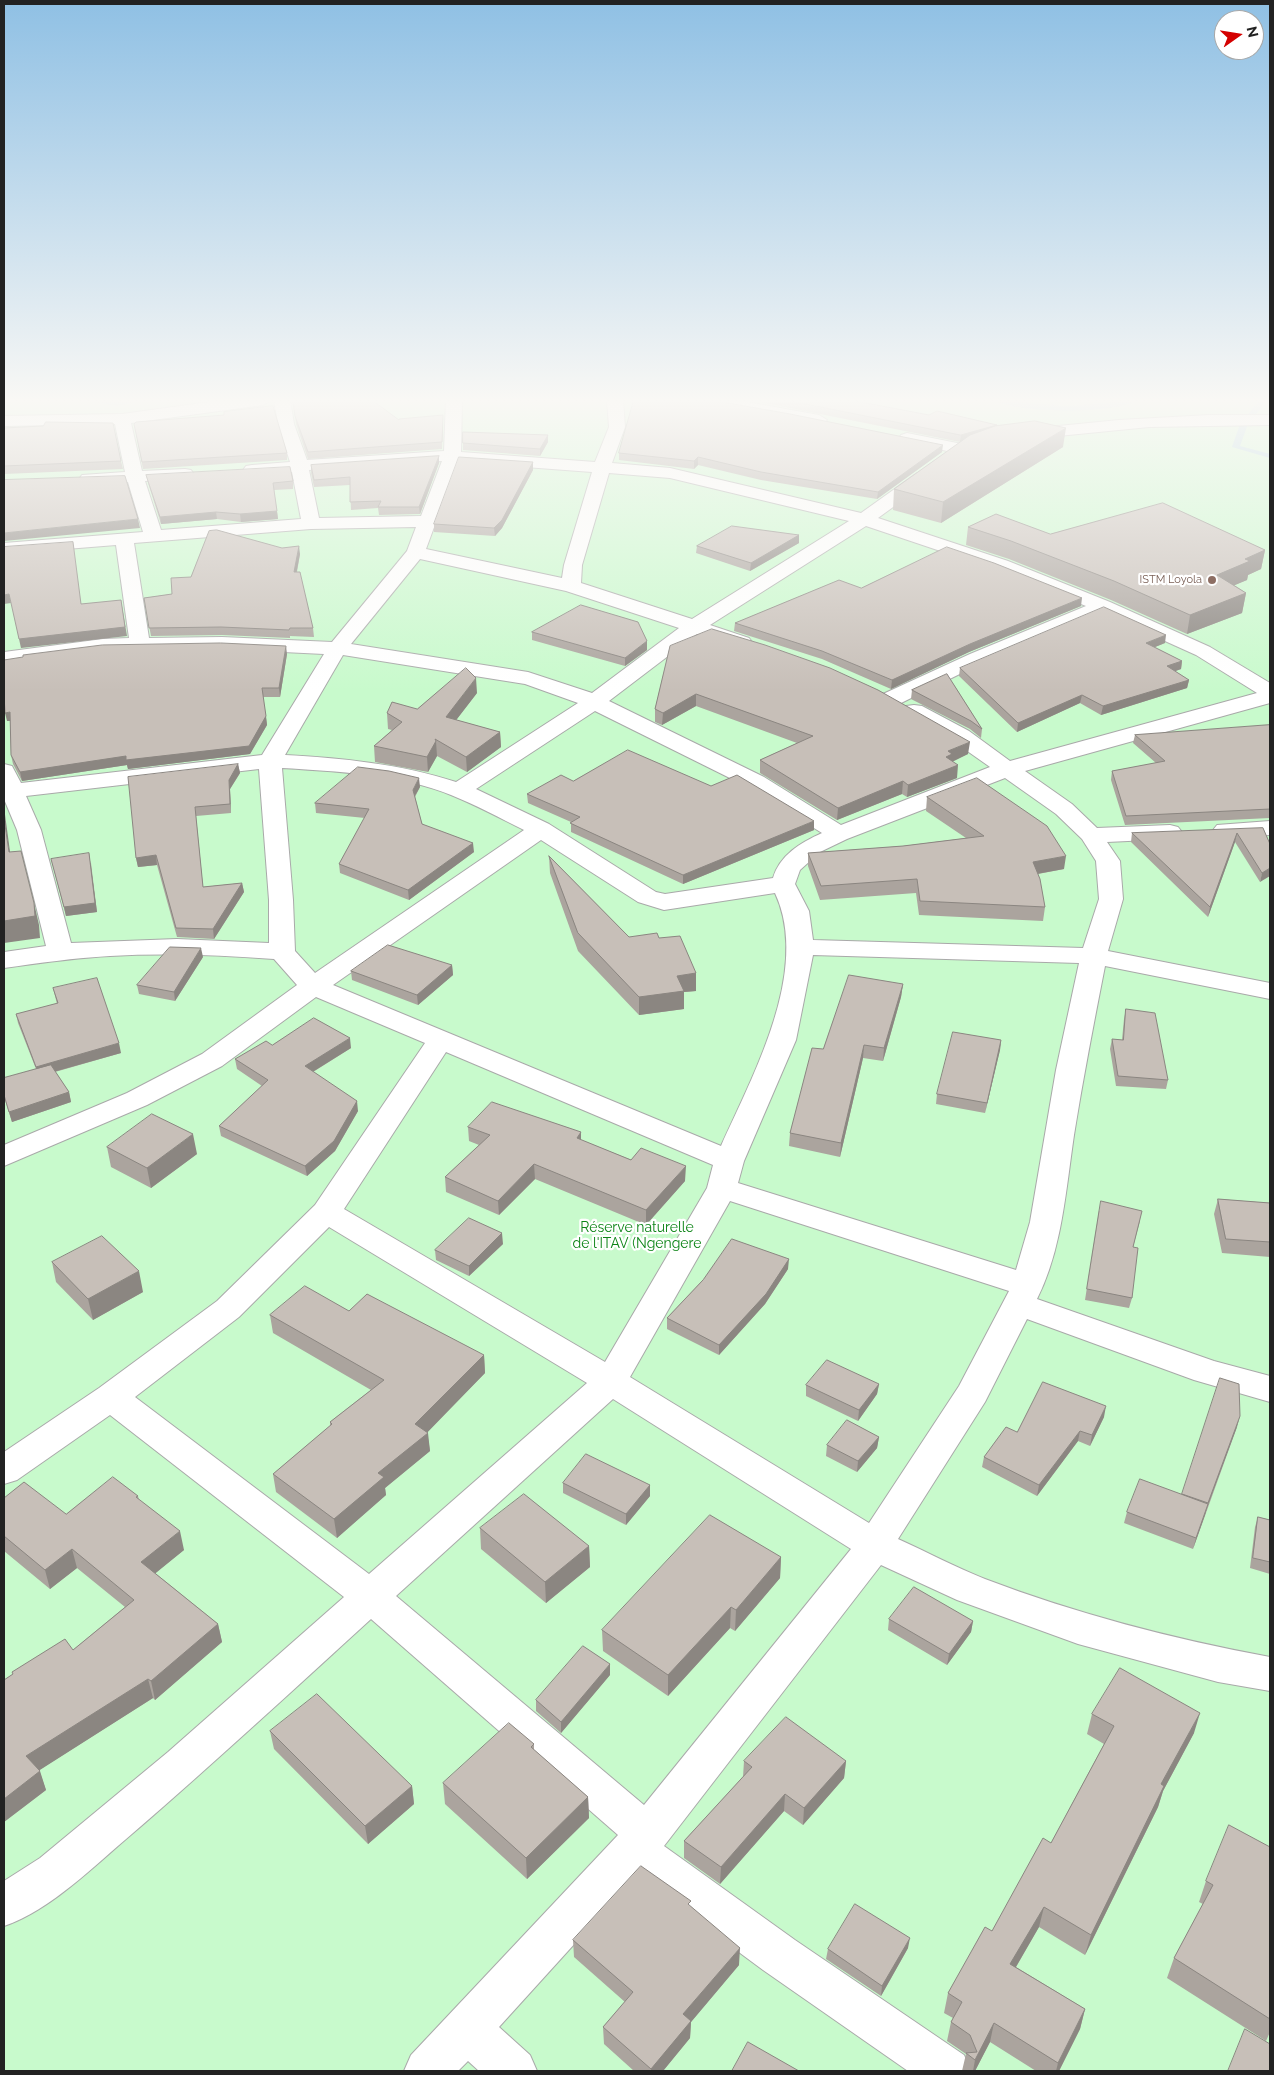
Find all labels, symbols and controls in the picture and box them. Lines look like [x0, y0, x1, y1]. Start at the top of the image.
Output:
north arrow [1214, 10, 1264, 60]
text: N [1244, 25, 1262, 39]
place label: ISTM Loyola [1140, 573, 1202, 587]
marker: ISTM Loyola [1206, 574, 1218, 586]
park label: Réserve naturelle de l'ITAV (Ngengere [573, 1220, 701, 1252]

